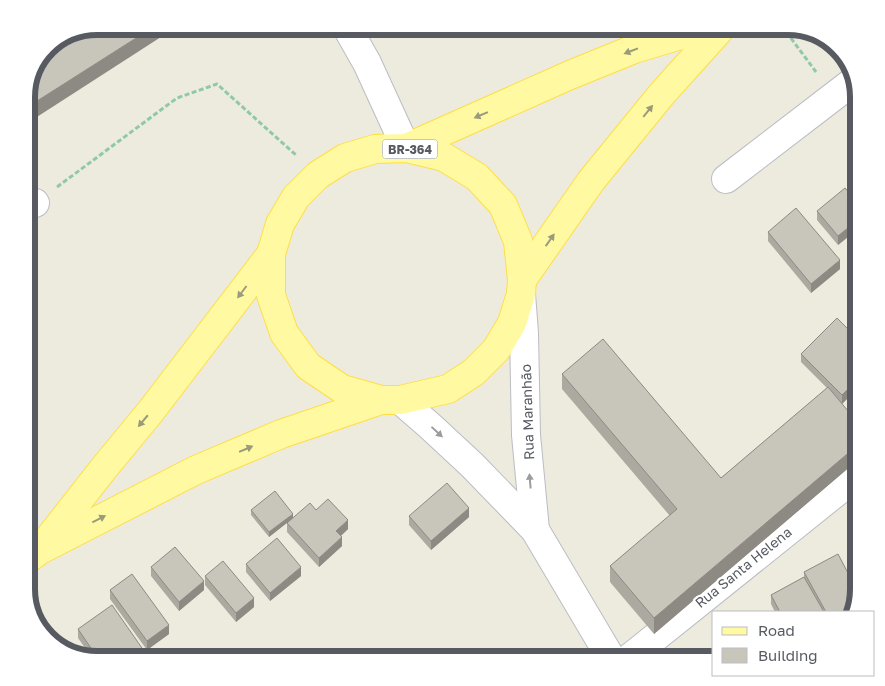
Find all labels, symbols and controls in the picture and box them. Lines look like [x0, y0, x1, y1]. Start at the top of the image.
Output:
one-way arrow [623, 48, 638, 55]
one-way arrow [643, 105, 654, 118]
one-way arrow [474, 111, 488, 119]
road number: BR-364 [382, 140, 438, 158]
one-way arrow [545, 233, 555, 247]
one-way arrow [237, 285, 247, 299]
street label: Rua Maranhão [517, 364, 537, 460]
one-way arrow [137, 415, 148, 428]
one-way arrow [430, 426, 442, 438]
one-way arrow [239, 445, 254, 453]
one-way arrow [526, 473, 534, 489]
one-way arrow [92, 515, 106, 523]
street label: Rua Santa Helena [691, 523, 795, 611]
legend [712, 611, 875, 676]
text: Road [758, 621, 795, 639]
text: Building [758, 646, 818, 664]

